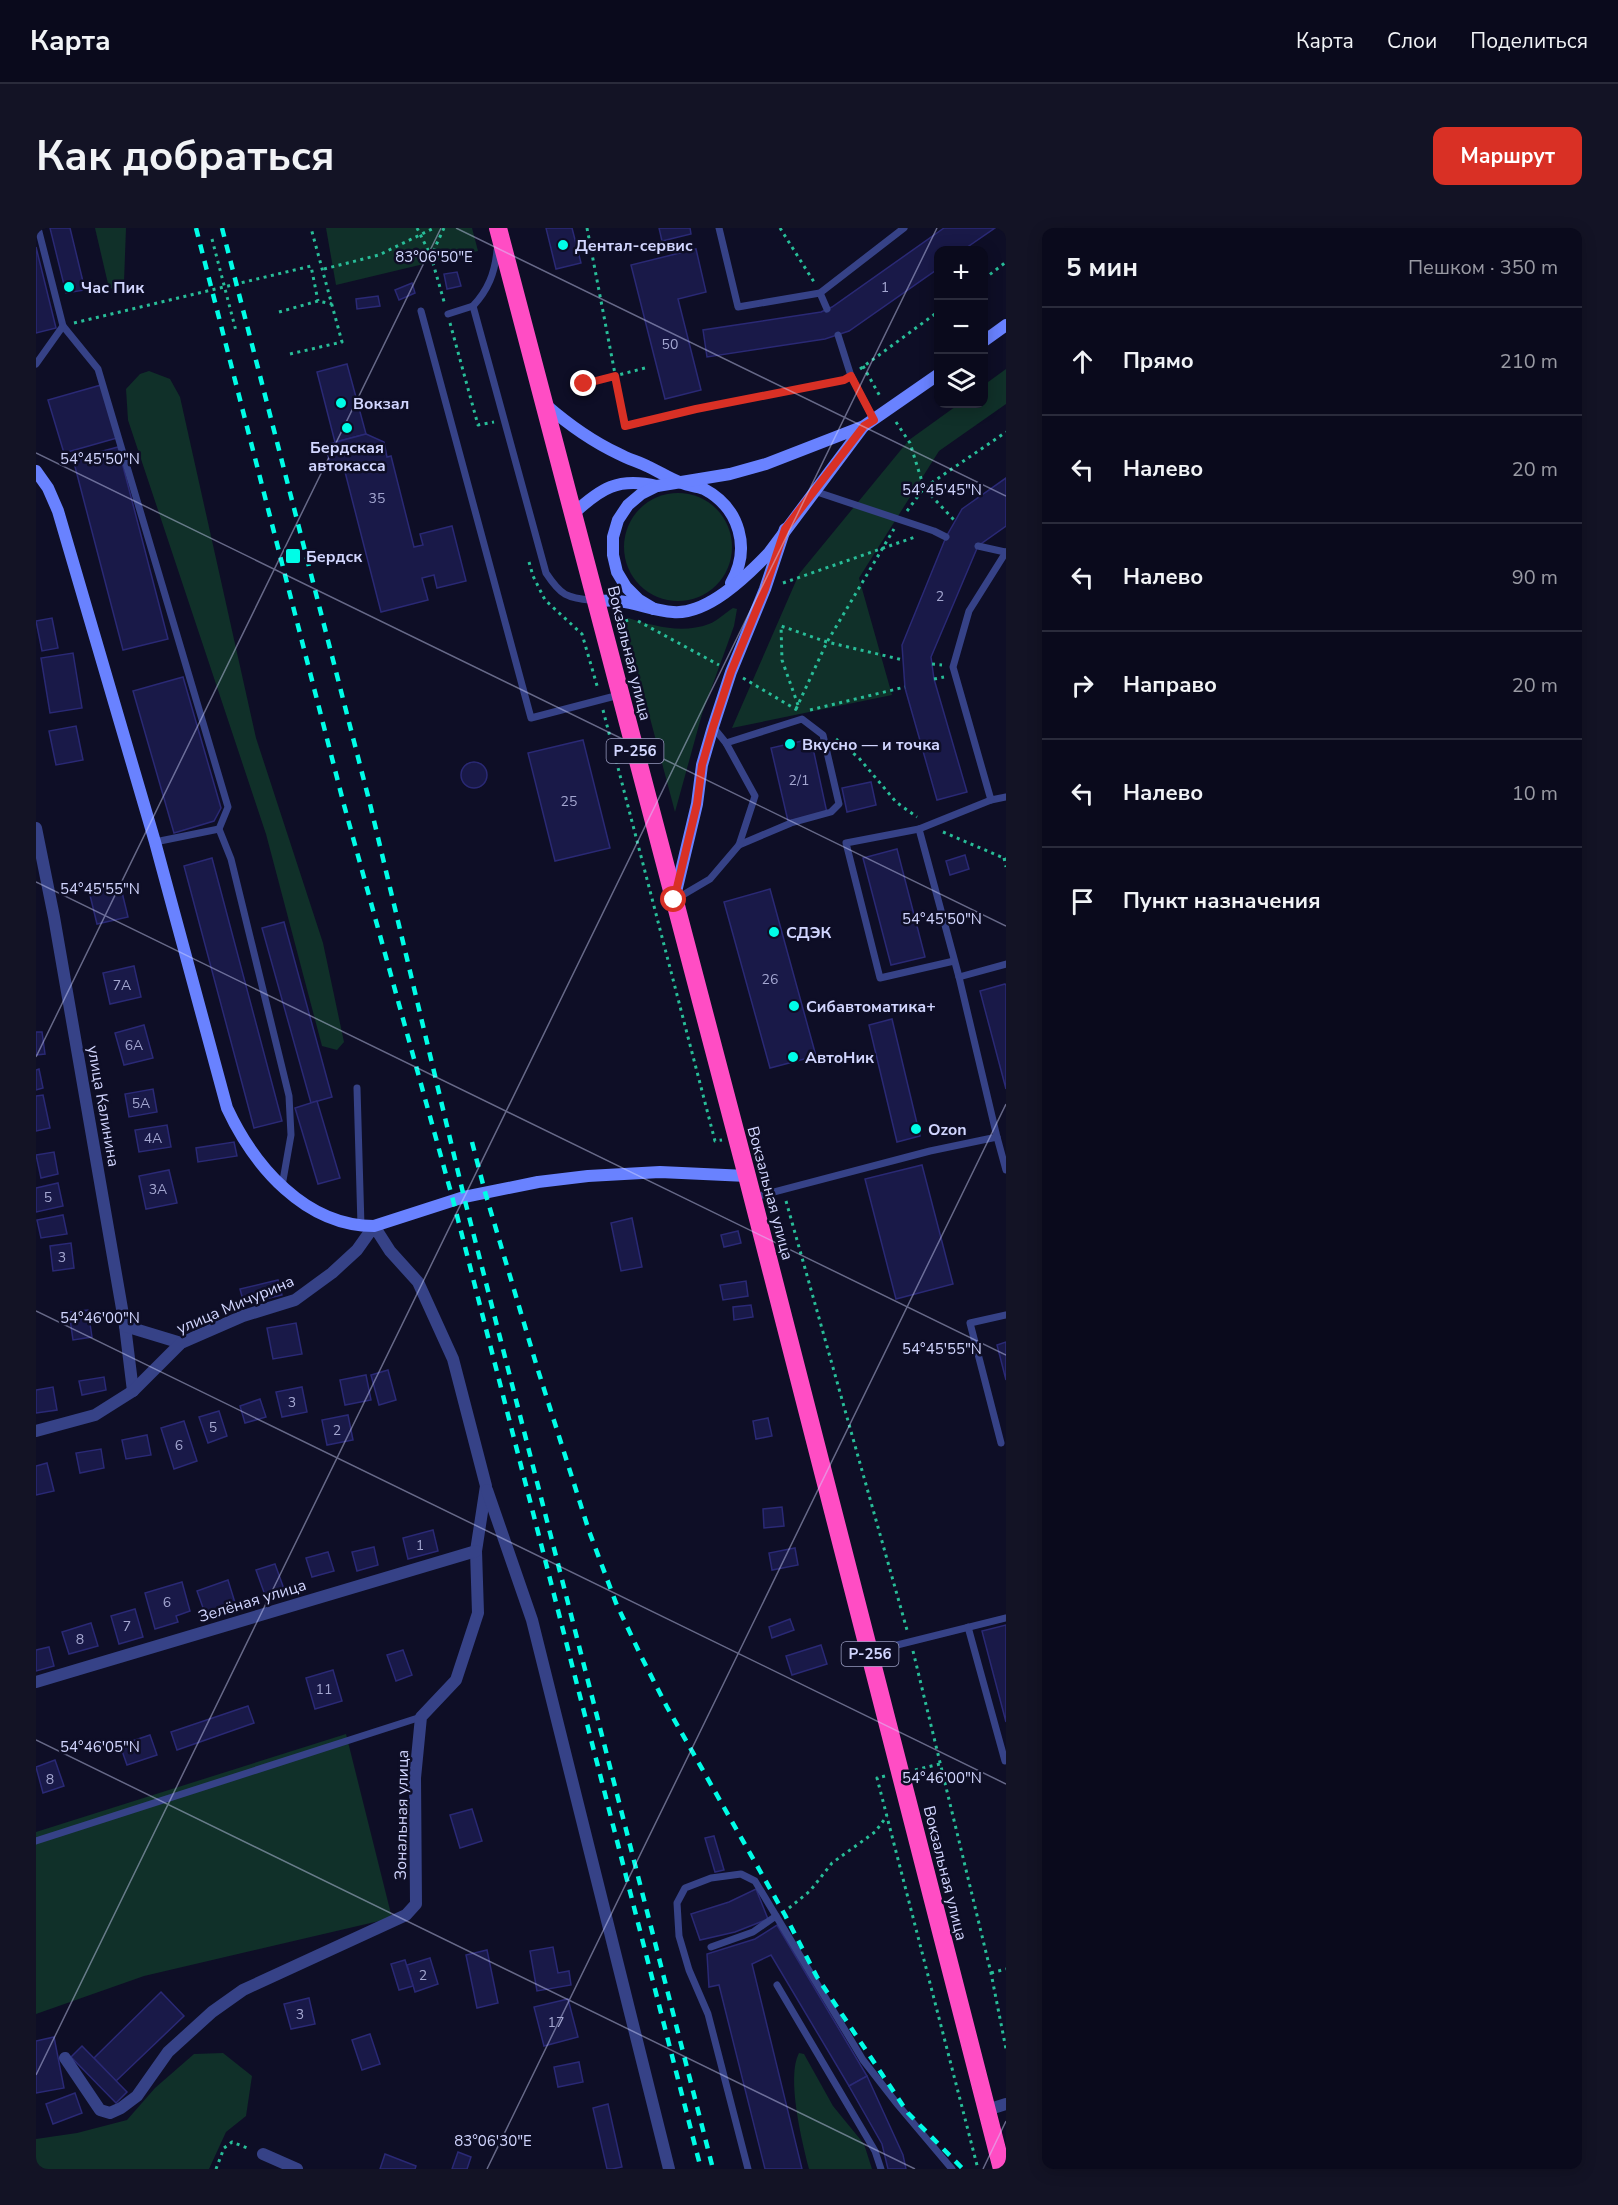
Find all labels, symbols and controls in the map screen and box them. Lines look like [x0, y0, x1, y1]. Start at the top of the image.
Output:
text: Карта [30, 22, 111, 60]
text: Карта [1296, 27, 1354, 55]
text: Слои [1387, 27, 1437, 55]
text: Поделиться [1470, 27, 1588, 55]
button: Маршрут [1433, 127, 1582, 185]
text: Как добраться [36, 128, 335, 185]
place label: Дентал-сервис [575, 235, 693, 257]
marker: Дентал-сервис [556, 238, 570, 252]
map controls [934, 246, 988, 408]
button: + [934, 246, 988, 300]
text: 83°06'50"E [395, 247, 473, 267]
text: 5 мин [1066, 250, 1138, 285]
text: Пешком · 350 m [1408, 254, 1558, 281]
place label: Час Пик [81, 277, 145, 299]
house number: 1 [881, 278, 889, 297]
marker: Час Пик [62, 280, 76, 294]
button: − [934, 300, 988, 354]
house number: 50 [662, 335, 678, 354]
icon: ahead [1066, 345, 1099, 378]
text: Прямо [1123, 346, 1194, 376]
text: 210 m [1500, 348, 1558, 375]
button: layers [934, 354, 988, 408]
route end [570, 370, 596, 396]
place label: Вокзал [353, 393, 409, 415]
marker: Вокзал [334, 396, 348, 410]
marker: Бердская автокасса [340, 421, 354, 435]
place label: Бердская автокасса [308, 437, 386, 477]
text: 54°45'50"N [60, 449, 140, 469]
icon: left [1066, 453, 1099, 486]
text: Налево [1123, 454, 1203, 484]
text: 20 m [1512, 456, 1558, 483]
text: 54°45'45"N [902, 480, 982, 500]
house number: 35 [369, 489, 385, 508]
place label: Бердск [306, 546, 363, 568]
marker: Бердск [284, 547, 302, 565]
icon: left [1066, 561, 1099, 594]
text: Налево [1123, 562, 1203, 592]
text: 90 m [1512, 564, 1558, 591]
street label: Вокзальная улица [602, 584, 656, 723]
house number: 2 [936, 587, 944, 606]
icon: right [1066, 669, 1099, 702]
text: Направо [1123, 670, 1217, 700]
text: 20 m [1512, 672, 1558, 699]
place label: Вкусно — и точка [802, 734, 940, 756]
marker: Вкусно — и точка [783, 737, 797, 751]
road number: Р-256 [606, 739, 664, 763]
house number: 2/1 [789, 771, 809, 790]
icon: left [1066, 777, 1099, 810]
text: Налево [1123, 778, 1203, 808]
text: 10 m [1512, 780, 1558, 807]
house number: 25 [561, 792, 577, 811]
text: 54°45'55"N [60, 879, 140, 899]
icon: arrive [1066, 885, 1099, 918]
route start [660, 886, 686, 912]
text: Пункт назначения [1123, 886, 1321, 916]
text: 54°45'50"N [902, 909, 982, 929]
place label: СДЭК [786, 922, 832, 944]
marker: СДЭК [767, 925, 781, 939]
house number: 26 [762, 970, 778, 989]
house number: 7А [113, 976, 131, 995]
place label: Сибавтоматика+ [806, 996, 936, 1018]
marker: Сибавтоматика+ [787, 999, 801, 1013]
house number: 6А [125, 1036, 143, 1055]
street label: улица Калинина [82, 1044, 125, 1169]
place label: АвтоНик [805, 1047, 875, 1069]
marker: АвтоНик [786, 1050, 800, 1064]
house number: 5А [132, 1094, 150, 1113]
place label: Ozon [928, 1119, 967, 1141]
marker: Ozon [909, 1122, 923, 1136]
street label: Вокзальная улица [742, 1124, 799, 1263]
house number: 4А [144, 1129, 162, 1148]
house number: 3А [149, 1180, 167, 1199]
house number: 5 [44, 1188, 52, 1207]
house number: 3 [58, 1248, 66, 1267]
street label: улица Мичурина [173, 1270, 298, 1340]
text: 54°46'00"N [60, 1308, 140, 1328]
text: 54°45'55"N [902, 1339, 982, 1359]
house number: 3 [288, 1393, 296, 1412]
house number: 5 [209, 1418, 217, 1437]
house number: 2 [333, 1421, 341, 1440]
house number: 6 [175, 1436, 183, 1455]
house number: 1 [416, 1536, 424, 1555]
street label: Зелёная улица [195, 1574, 309, 1628]
house number: 6 [163, 1593, 171, 1612]
house number: 7 [123, 1617, 131, 1636]
house number: 8 [76, 1630, 84, 1649]
road number: Р-256 [842, 1642, 898, 1666]
house number: 11 [316, 1680, 332, 1699]
text: 54°46'05"N [60, 1737, 140, 1757]
street label: Зональная улица [390, 1750, 414, 1880]
text: 54°46'00"N [902, 1768, 982, 1788]
house number: 8 [46, 1770, 54, 1789]
street label: Вокзальная улица [918, 1804, 972, 1943]
house number: 2 [419, 1966, 427, 1985]
house number: 3 [296, 2005, 304, 2024]
house number: 17 [548, 2013, 564, 2032]
text: 83°06'30"E [454, 2131, 532, 2151]

